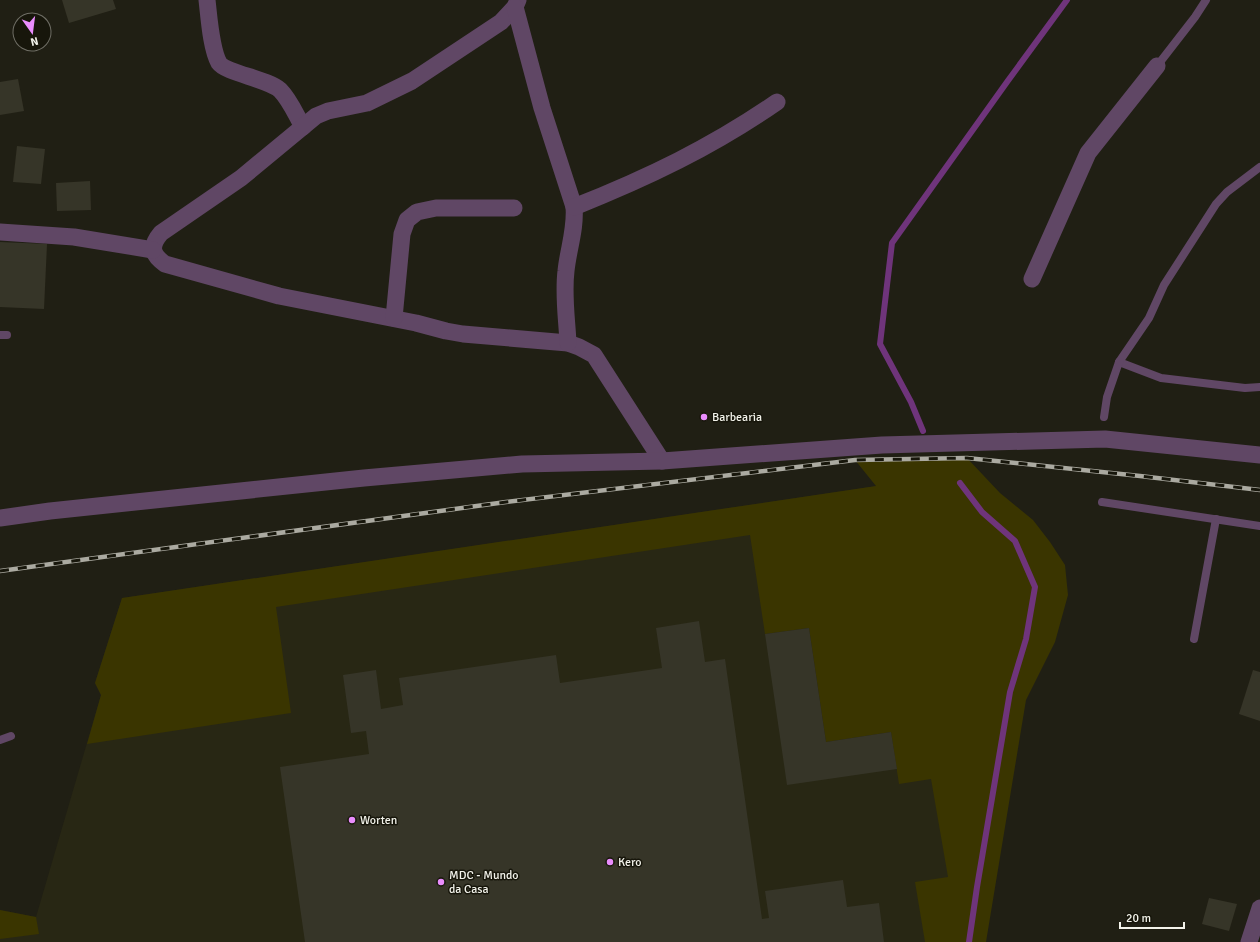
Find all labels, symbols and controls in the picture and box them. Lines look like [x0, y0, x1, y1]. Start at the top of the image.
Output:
north arrow [12, 12, 52, 52]
text: N [29, 34, 40, 48]
place label: Barbearia [712, 410, 762, 425]
marker: Barbearia [699, 412, 709, 422]
place label: Worten [360, 813, 397, 828]
marker: Worten [347, 815, 357, 825]
place label: Kero [618, 855, 641, 870]
marker: Kero [605, 857, 615, 867]
place label: MDC - Mundo da Casa [449, 868, 519, 897]
marker: MDC - Mundo da Casa [436, 877, 446, 887]
scale bar [1120, 904, 1184, 930]
text: 20 m [1126, 911, 1151, 926]

